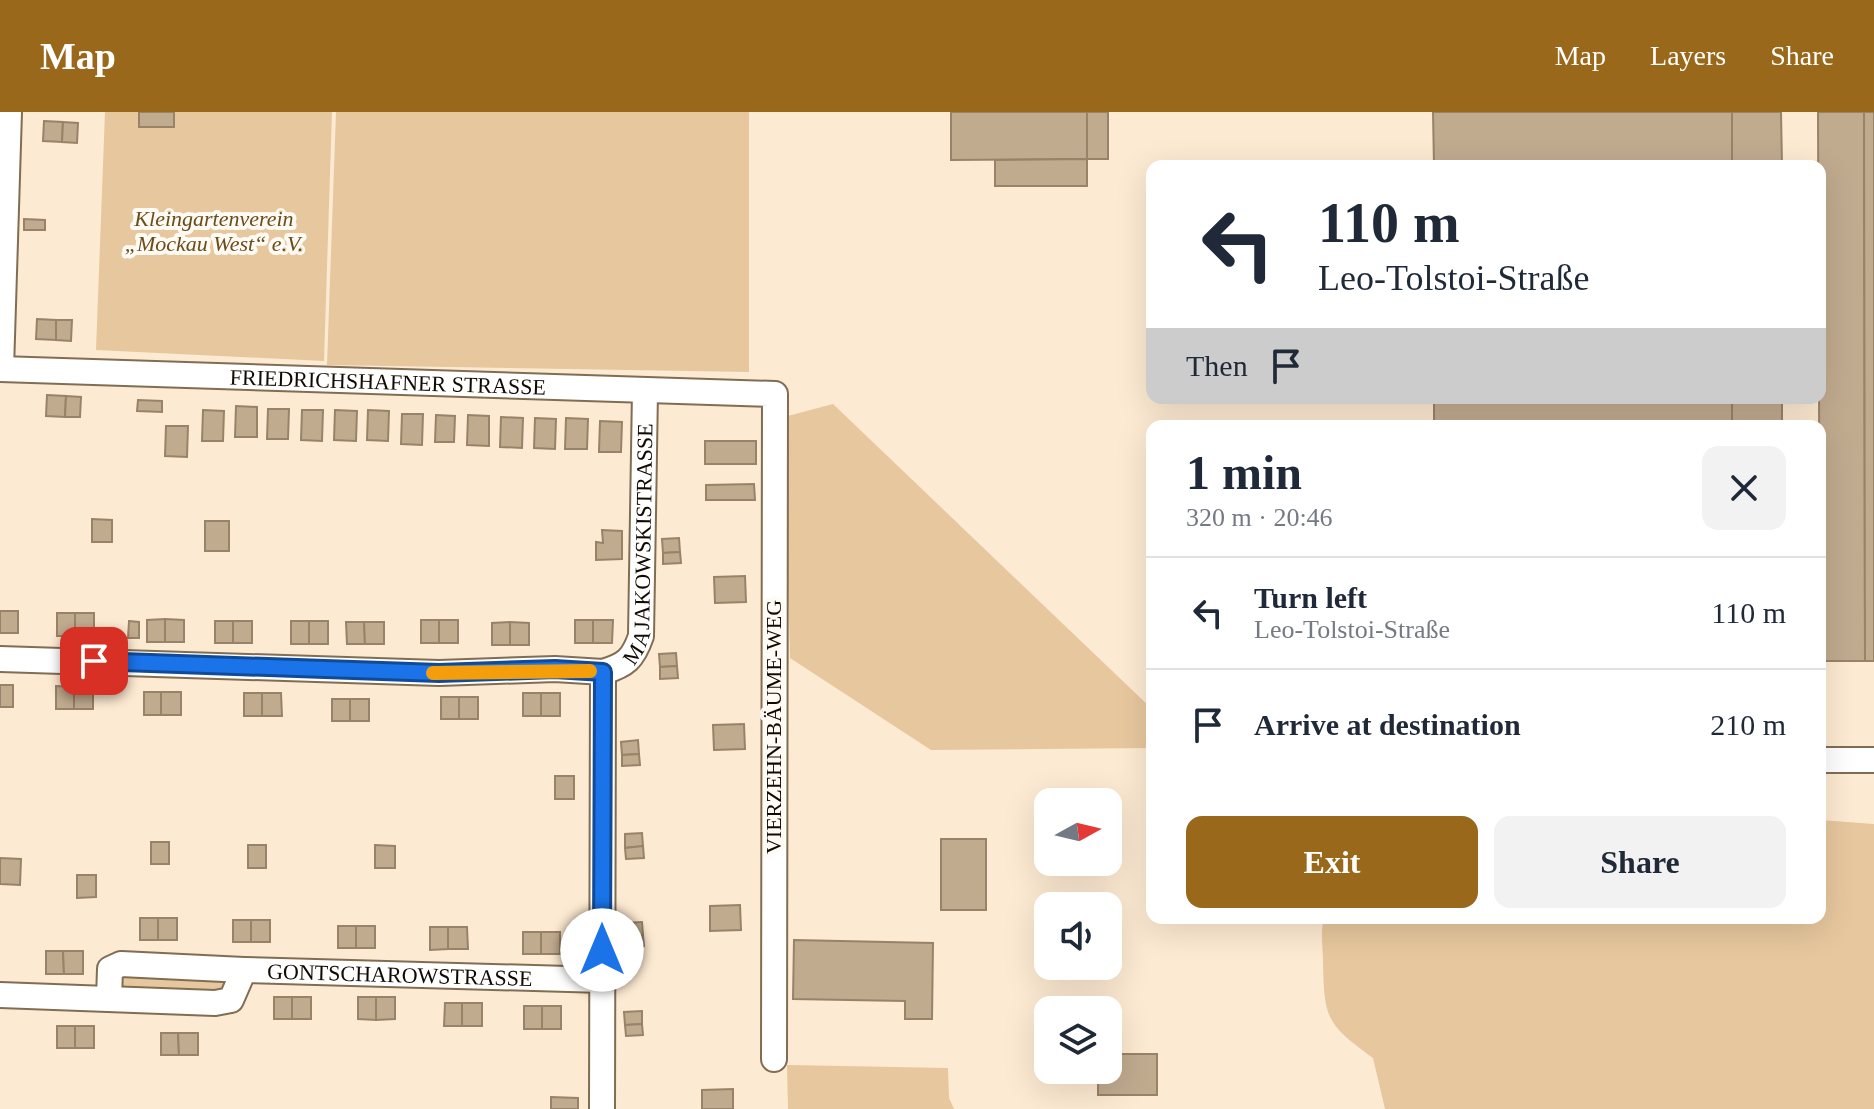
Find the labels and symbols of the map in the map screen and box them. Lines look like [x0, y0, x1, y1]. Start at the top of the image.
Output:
park label: Kleingartenverein „Mockau West“ e.V. [125, 206, 303, 256]
street label: FRIEDRICHSHAFNER STRASSE [229, 364, 546, 400]
street label: MAJAKOWSKISTRASSE [617, 423, 657, 669]
street label: VIERZEHN-BÄUME-WEG [761, 600, 786, 854]
pin [60, 627, 128, 695]
north arrow [1034, 788, 1122, 876]
position arrow [560, 908, 644, 992]
street label: GONTSCHAROWSTRASSE [267, 959, 533, 991]

